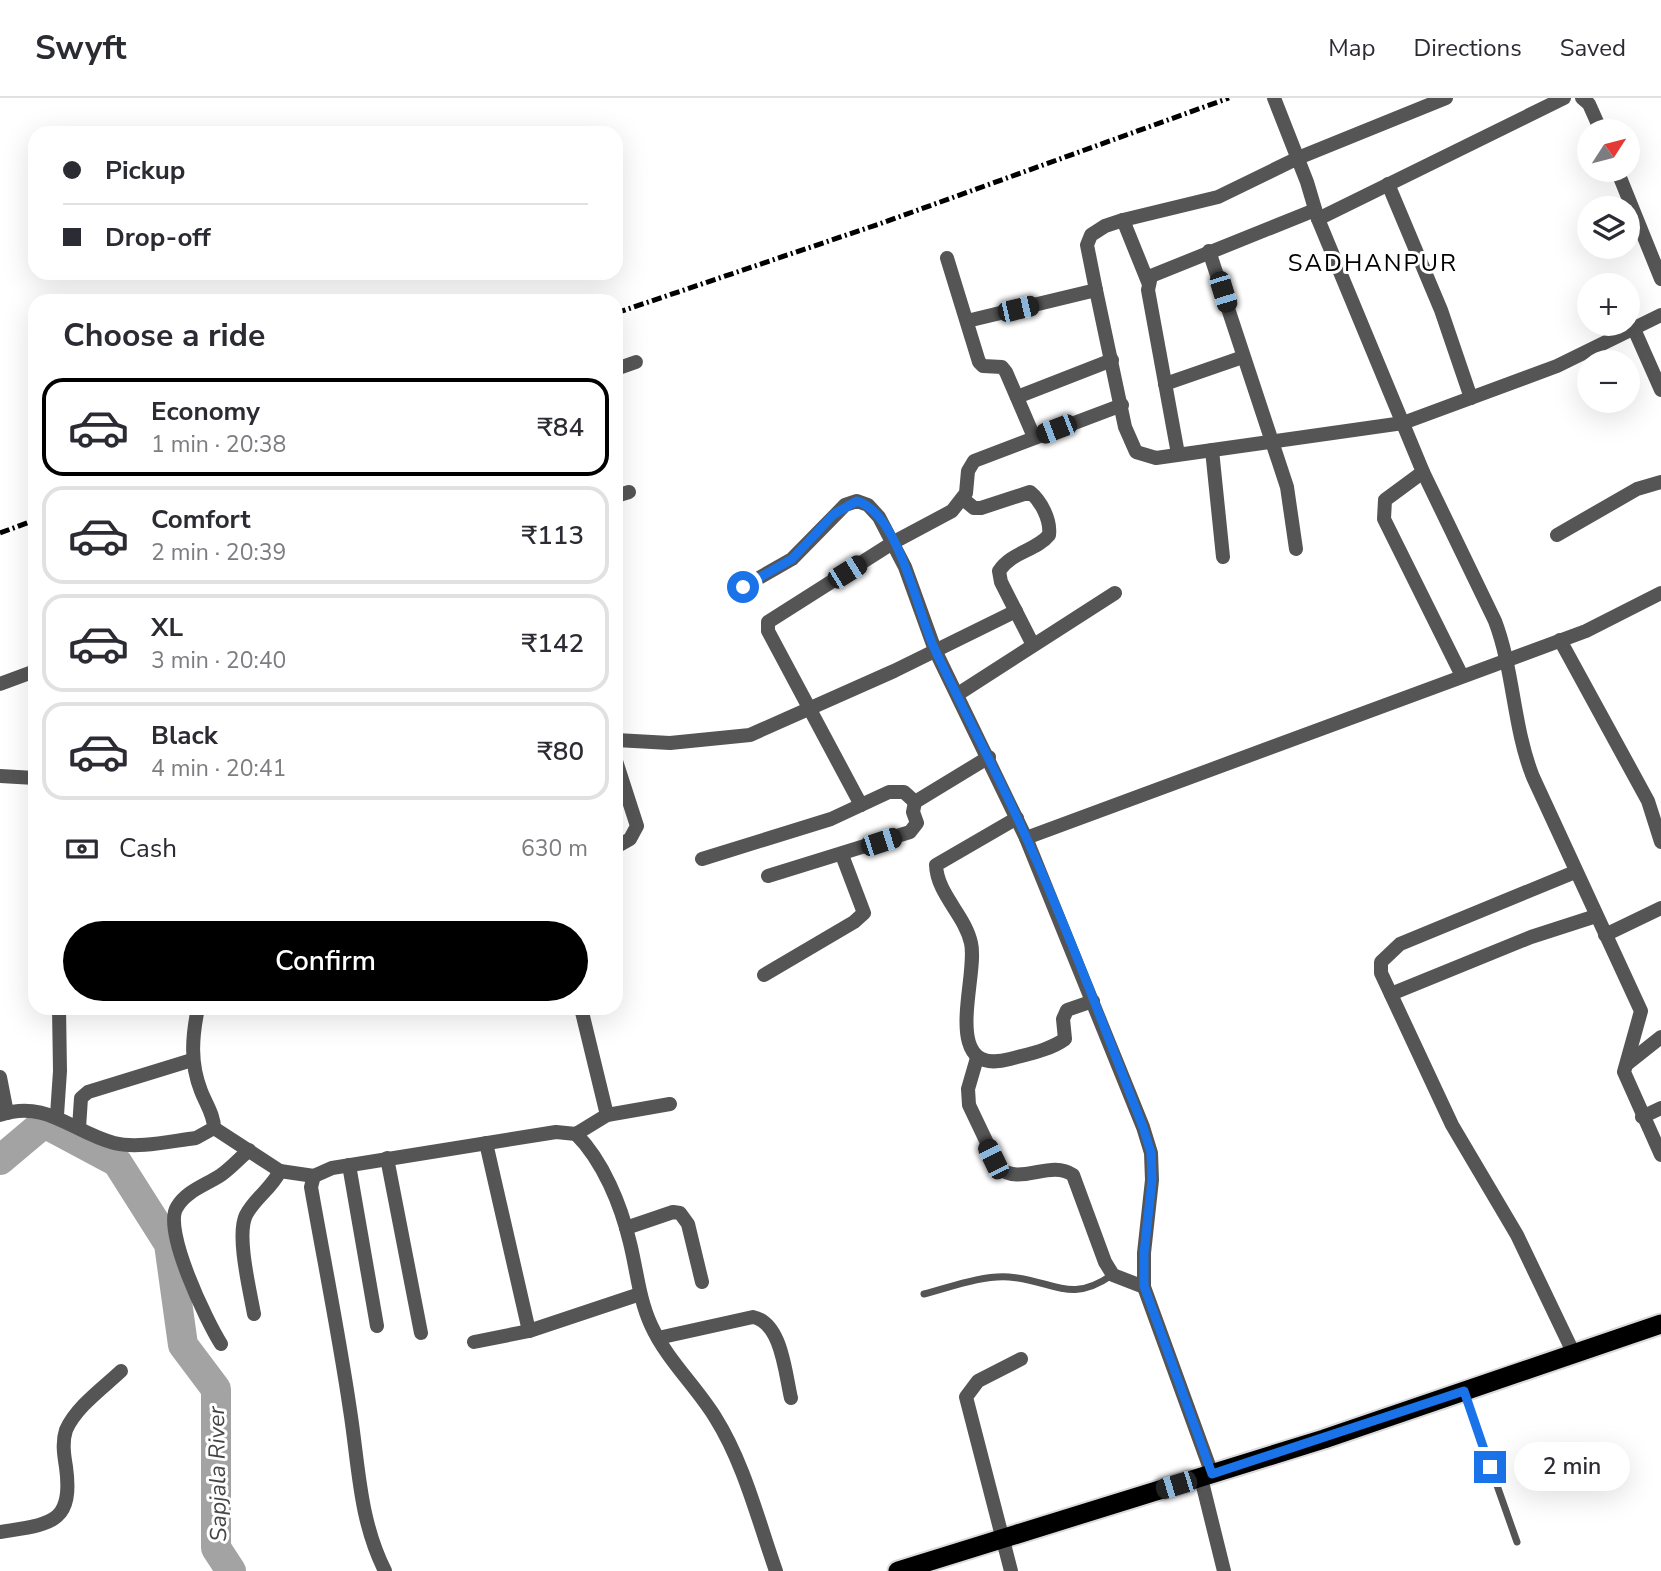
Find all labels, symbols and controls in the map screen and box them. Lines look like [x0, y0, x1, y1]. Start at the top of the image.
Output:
text: Swyft [35, 26, 126, 71]
text: Map [1328, 32, 1375, 64]
text: Directions [1413, 32, 1522, 64]
text: Saved [1560, 32, 1626, 64]
north arrow [1577, 119, 1640, 182]
map controls [1577, 119, 1640, 413]
text: Pickup [105, 153, 185, 188]
button: layers [1577, 196, 1640, 259]
text: Drop-off [105, 220, 211, 255]
district label: SADHANPUR [1288, 247, 1458, 279]
car [1207, 269, 1240, 315]
button: + [1577, 273, 1640, 336]
car [996, 294, 1041, 324]
text: Choose a ride [63, 314, 265, 357]
button: − [1577, 350, 1640, 413]
text: Economy [151, 394, 260, 429]
icon: car [67, 396, 130, 459]
text: ₹84 [537, 410, 584, 445]
car [1033, 412, 1080, 446]
text: 1 min · 20:38 [151, 429, 286, 460]
text: Comfort [151, 502, 251, 537]
icon: car [67, 504, 130, 567]
text: ₹113 [522, 518, 584, 553]
text: 2 min · 20:39 [151, 537, 286, 568]
car [824, 552, 871, 592]
route start [727, 571, 759, 603]
text: XL [151, 610, 183, 645]
icon: car [67, 612, 130, 675]
text: ₹142 [522, 626, 584, 661]
text: 3 min · 20:40 [151, 645, 286, 676]
text: Black [151, 718, 218, 753]
icon: car [67, 720, 130, 783]
text: ₹80 [537, 734, 584, 769]
text: 4 min · 20:41 [151, 753, 286, 784]
car [858, 826, 905, 858]
icon: cash [63, 830, 101, 868]
text: Cash [119, 831, 177, 866]
text: 630 m [521, 833, 588, 864]
button: Confirm [63, 921, 588, 1001]
car [975, 1136, 1012, 1182]
water label: Sapjala River [201, 1405, 234, 1542]
callout: 2 min [1514, 1442, 1630, 1492]
route end [1474, 1451, 1506, 1483]
text: 2 min [1543, 1451, 1601, 1482]
car [1153, 1469, 1200, 1501]

